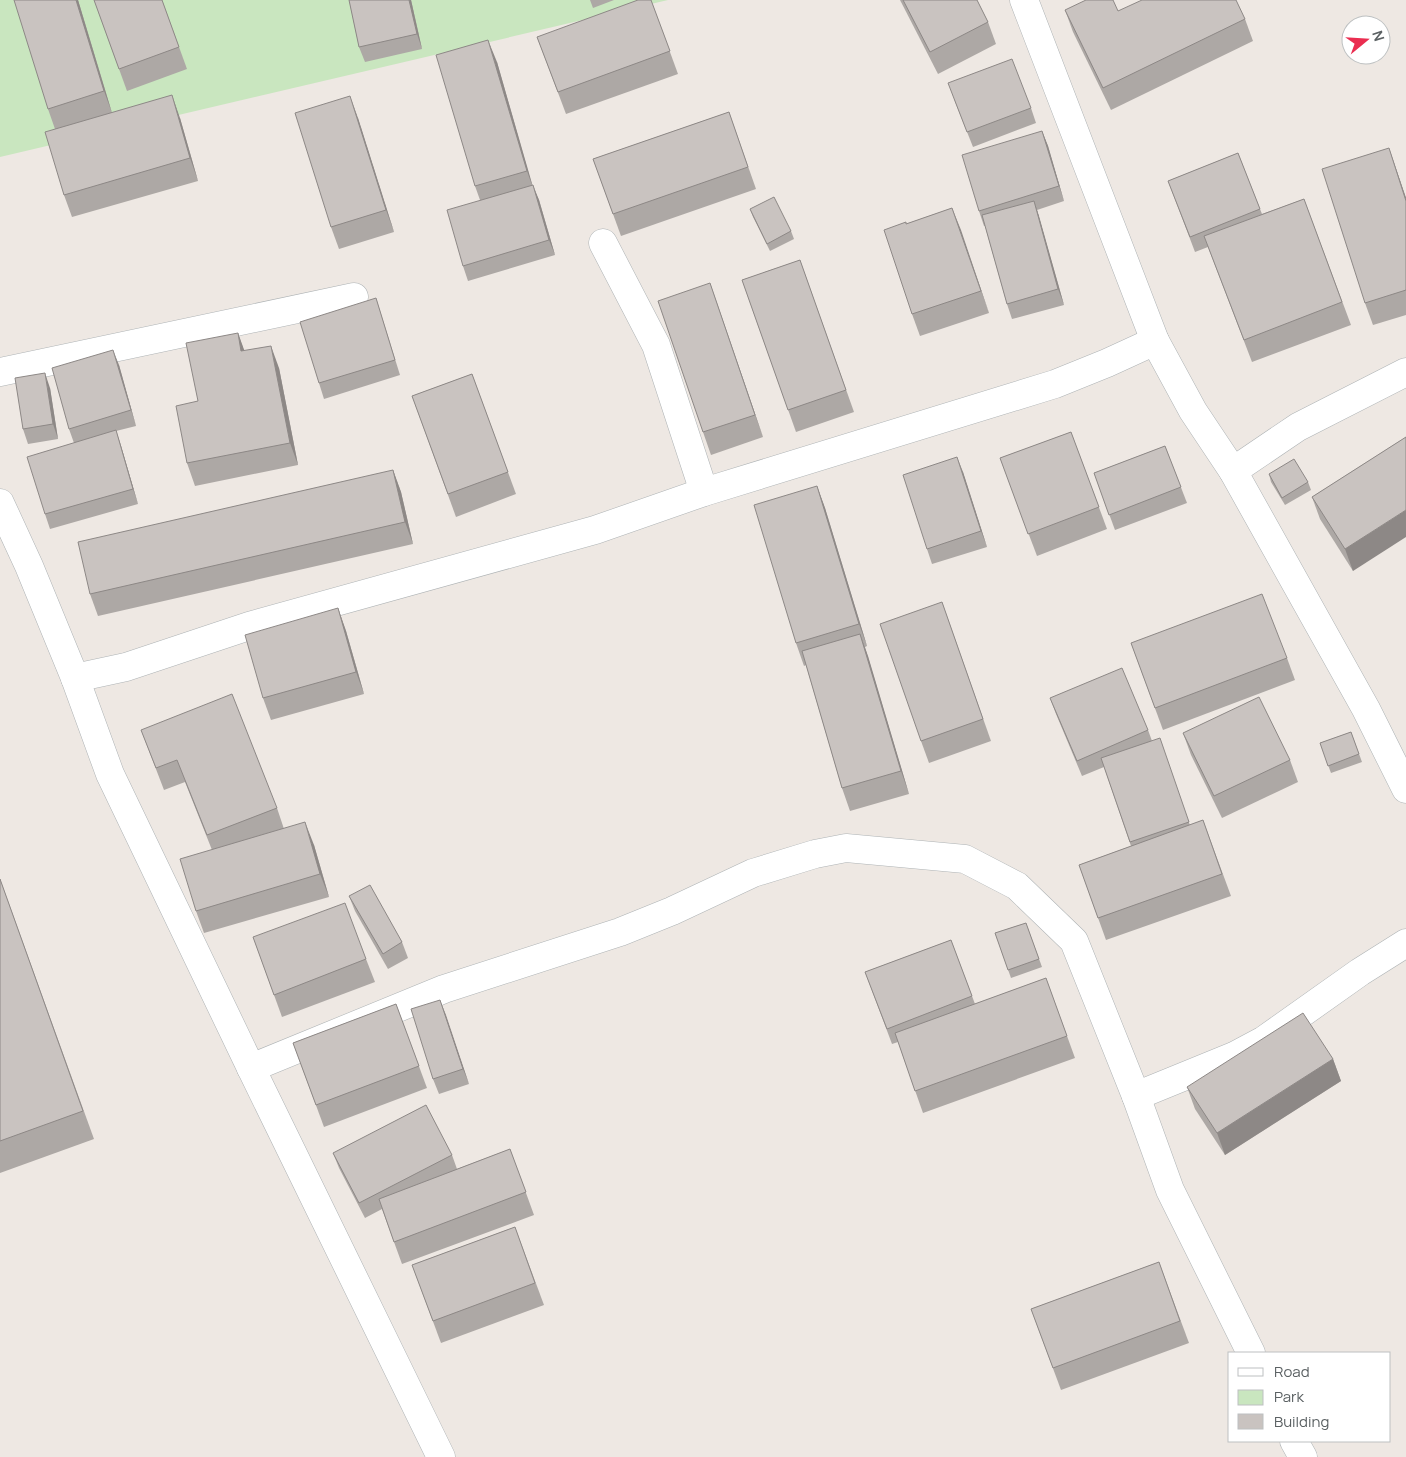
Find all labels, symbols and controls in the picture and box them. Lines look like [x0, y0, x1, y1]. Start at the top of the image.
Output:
north arrow [1341, 15, 1391, 65]
text: N [1368, 28, 1389, 44]
legend [1228, 1352, 1391, 1442]
text: Road [1274, 1361, 1310, 1382]
text: Park [1274, 1386, 1304, 1407]
text: Building [1274, 1411, 1329, 1432]

